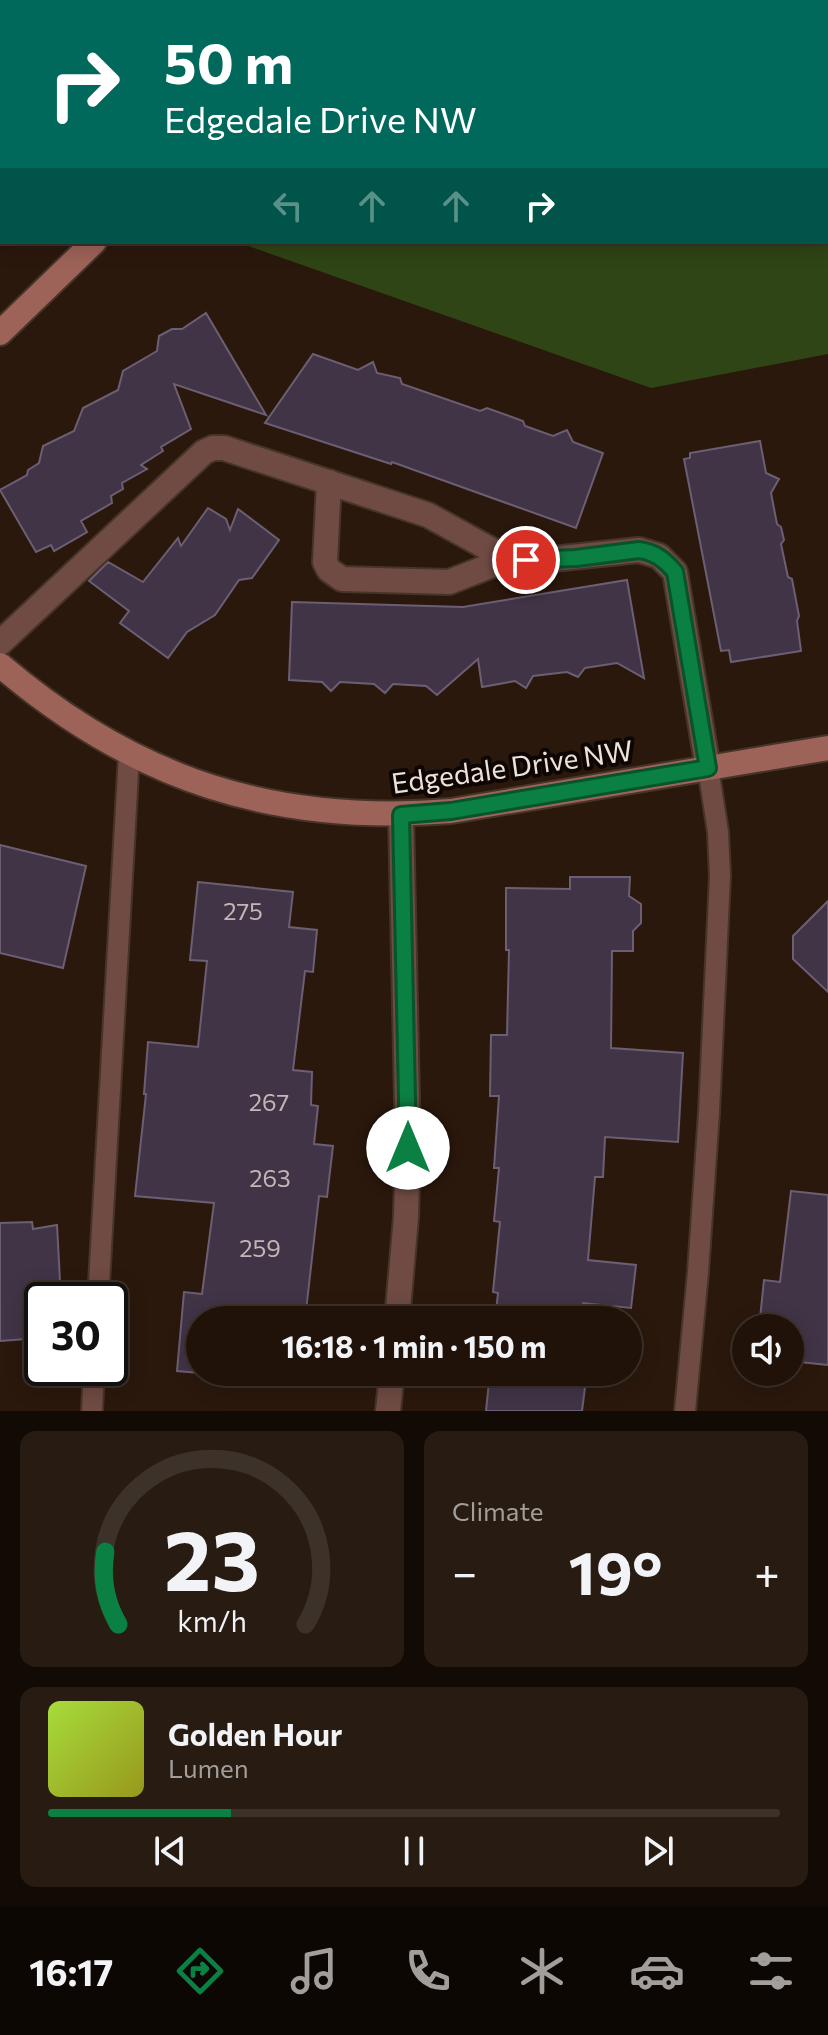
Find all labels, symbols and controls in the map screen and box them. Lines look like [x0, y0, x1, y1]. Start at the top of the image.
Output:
text: 50 m [164, 27, 293, 96]
icon: right [32, 32, 136, 136]
text: Edgedale Drive NW [164, 96, 477, 140]
icon: left [266, 184, 310, 228]
icon: ahead [350, 184, 394, 228]
icon: ahead [434, 184, 478, 228]
icon: right [518, 184, 562, 228]
pin [492, 526, 560, 594]
icon: arrive [504, 538, 548, 582]
street label: Edgedale Drive NW [389, 732, 635, 800]
house number: 275 [223, 896, 263, 925]
house number: 267 [249, 1087, 289, 1116]
position arrow [366, 1106, 450, 1190]
house number: 263 [249, 1163, 291, 1192]
house number: 259 [239, 1233, 281, 1262]
speed limit sign: 30 [24, 1282, 128, 1386]
map controls [732, 1314, 804, 1386]
button: sound [732, 1314, 804, 1386]
text: 16:18 · 1 min · 150 m [281, 1327, 547, 1364]
text: Climate [452, 1495, 544, 1526]
text: 23 [164, 1506, 260, 1608]
text: 19° [568, 1534, 663, 1607]
text: − [452, 1544, 477, 1598]
text: + [754, 1544, 780, 1598]
text: km/h [177, 1603, 247, 1638]
text: Golden Hour [168, 1715, 342, 1752]
text: Lumen [168, 1752, 249, 1783]
icon: previous [148, 1829, 192, 1873]
icon: pause [392, 1829, 436, 1873]
icon: next [636, 1829, 680, 1873]
icon: directions [172, 1943, 228, 1999]
icon: music [286, 1943, 342, 1999]
icon: phone [400, 1943, 456, 1999]
icon: climate [514, 1943, 570, 1999]
icon: car [629, 1943, 685, 1999]
icon: filters [743, 1943, 799, 1999]
text: 16:17 [29, 1949, 113, 1993]

